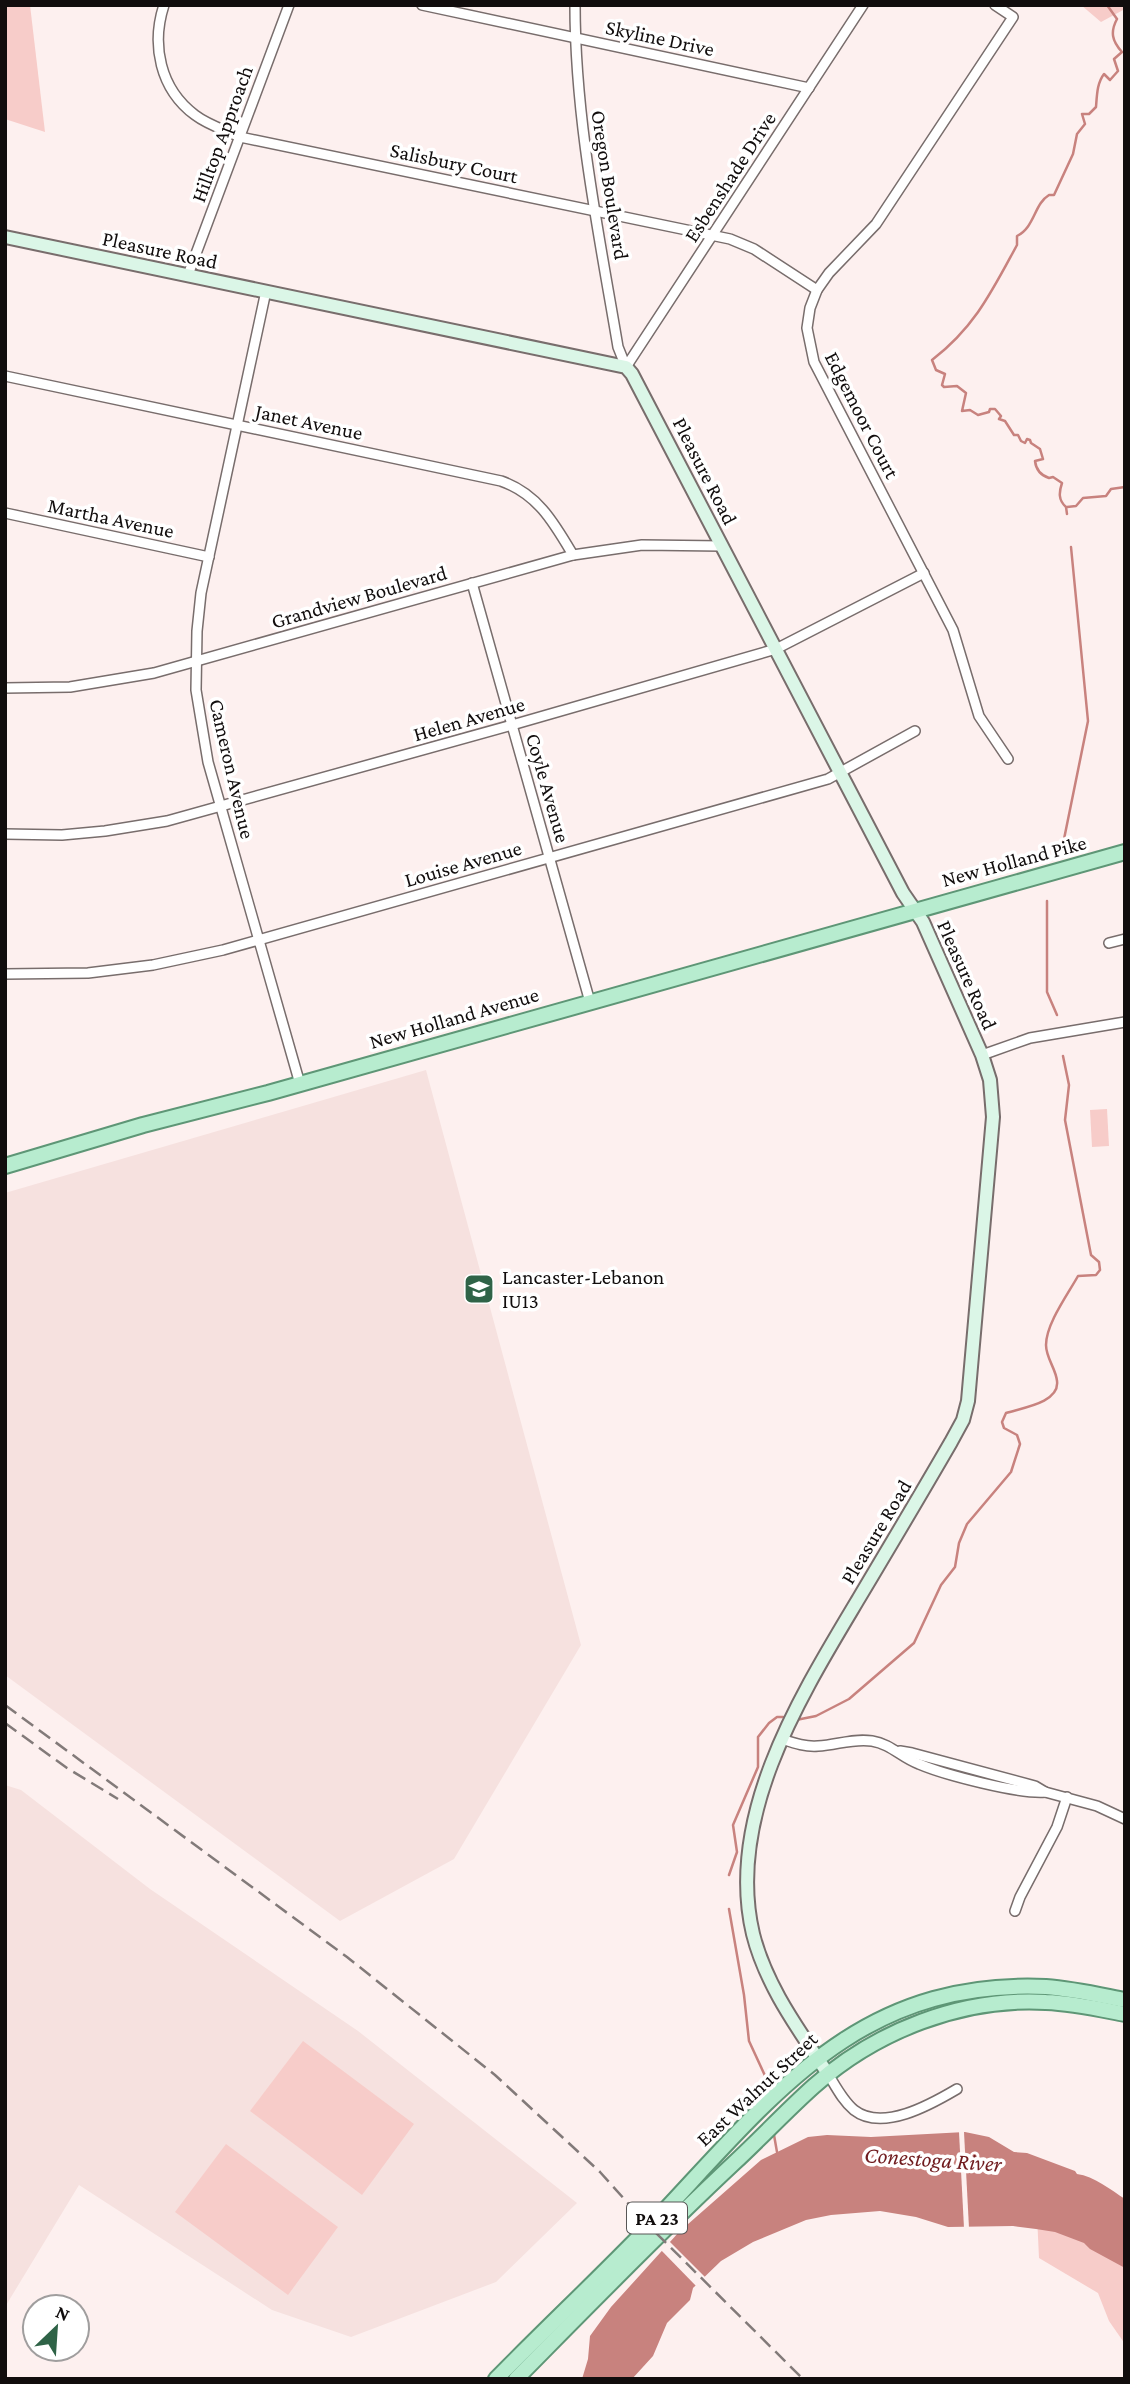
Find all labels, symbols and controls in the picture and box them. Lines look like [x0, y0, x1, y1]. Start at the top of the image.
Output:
street label: Skyline Drive [604, 15, 716, 61]
street label: Hilltop Approach [186, 62, 258, 206]
street label: Esbenshade Drive [679, 108, 781, 246]
street label: Oregon Boulevard [586, 109, 634, 261]
street label: Salisbury Court [388, 138, 521, 188]
street label: Pleasure Road [100, 226, 220, 274]
street label: Edgemoor Court [820, 348, 905, 483]
street label: Janet Avenue [251, 398, 365, 445]
street label: Pleasure Road [668, 413, 742, 529]
street label: Martha Avenue [46, 493, 176, 543]
street label: Grandview Boulevard [269, 560, 449, 634]
street label: Helen Avenue [411, 692, 527, 746]
street label: Cameron Avenue [204, 697, 260, 841]
street label: Coyle Avenue [521, 730, 575, 846]
street label: New Holland Pike [939, 830, 1089, 892]
street label: Louise Avenue [402, 836, 524, 892]
street label: Pleasure Road [932, 917, 1002, 1033]
street label: New Holland Avenue [366, 982, 542, 1054]
place label: Lancaster-Lebanon IU13 [502, 1265, 664, 1313]
school or university icon: Lancaster-Lebanon IU13 [462, 1272, 496, 1306]
street label: Pleasure Road [836, 1476, 916, 1588]
street label: East Walnut Street [692, 2026, 823, 2151]
water label: Conestoga River [863, 2141, 1004, 2177]
road number: PA 23 [627, 2202, 687, 2234]
north arrow [21, 2293, 91, 2363]
text: N [53, 2301, 73, 2325]

